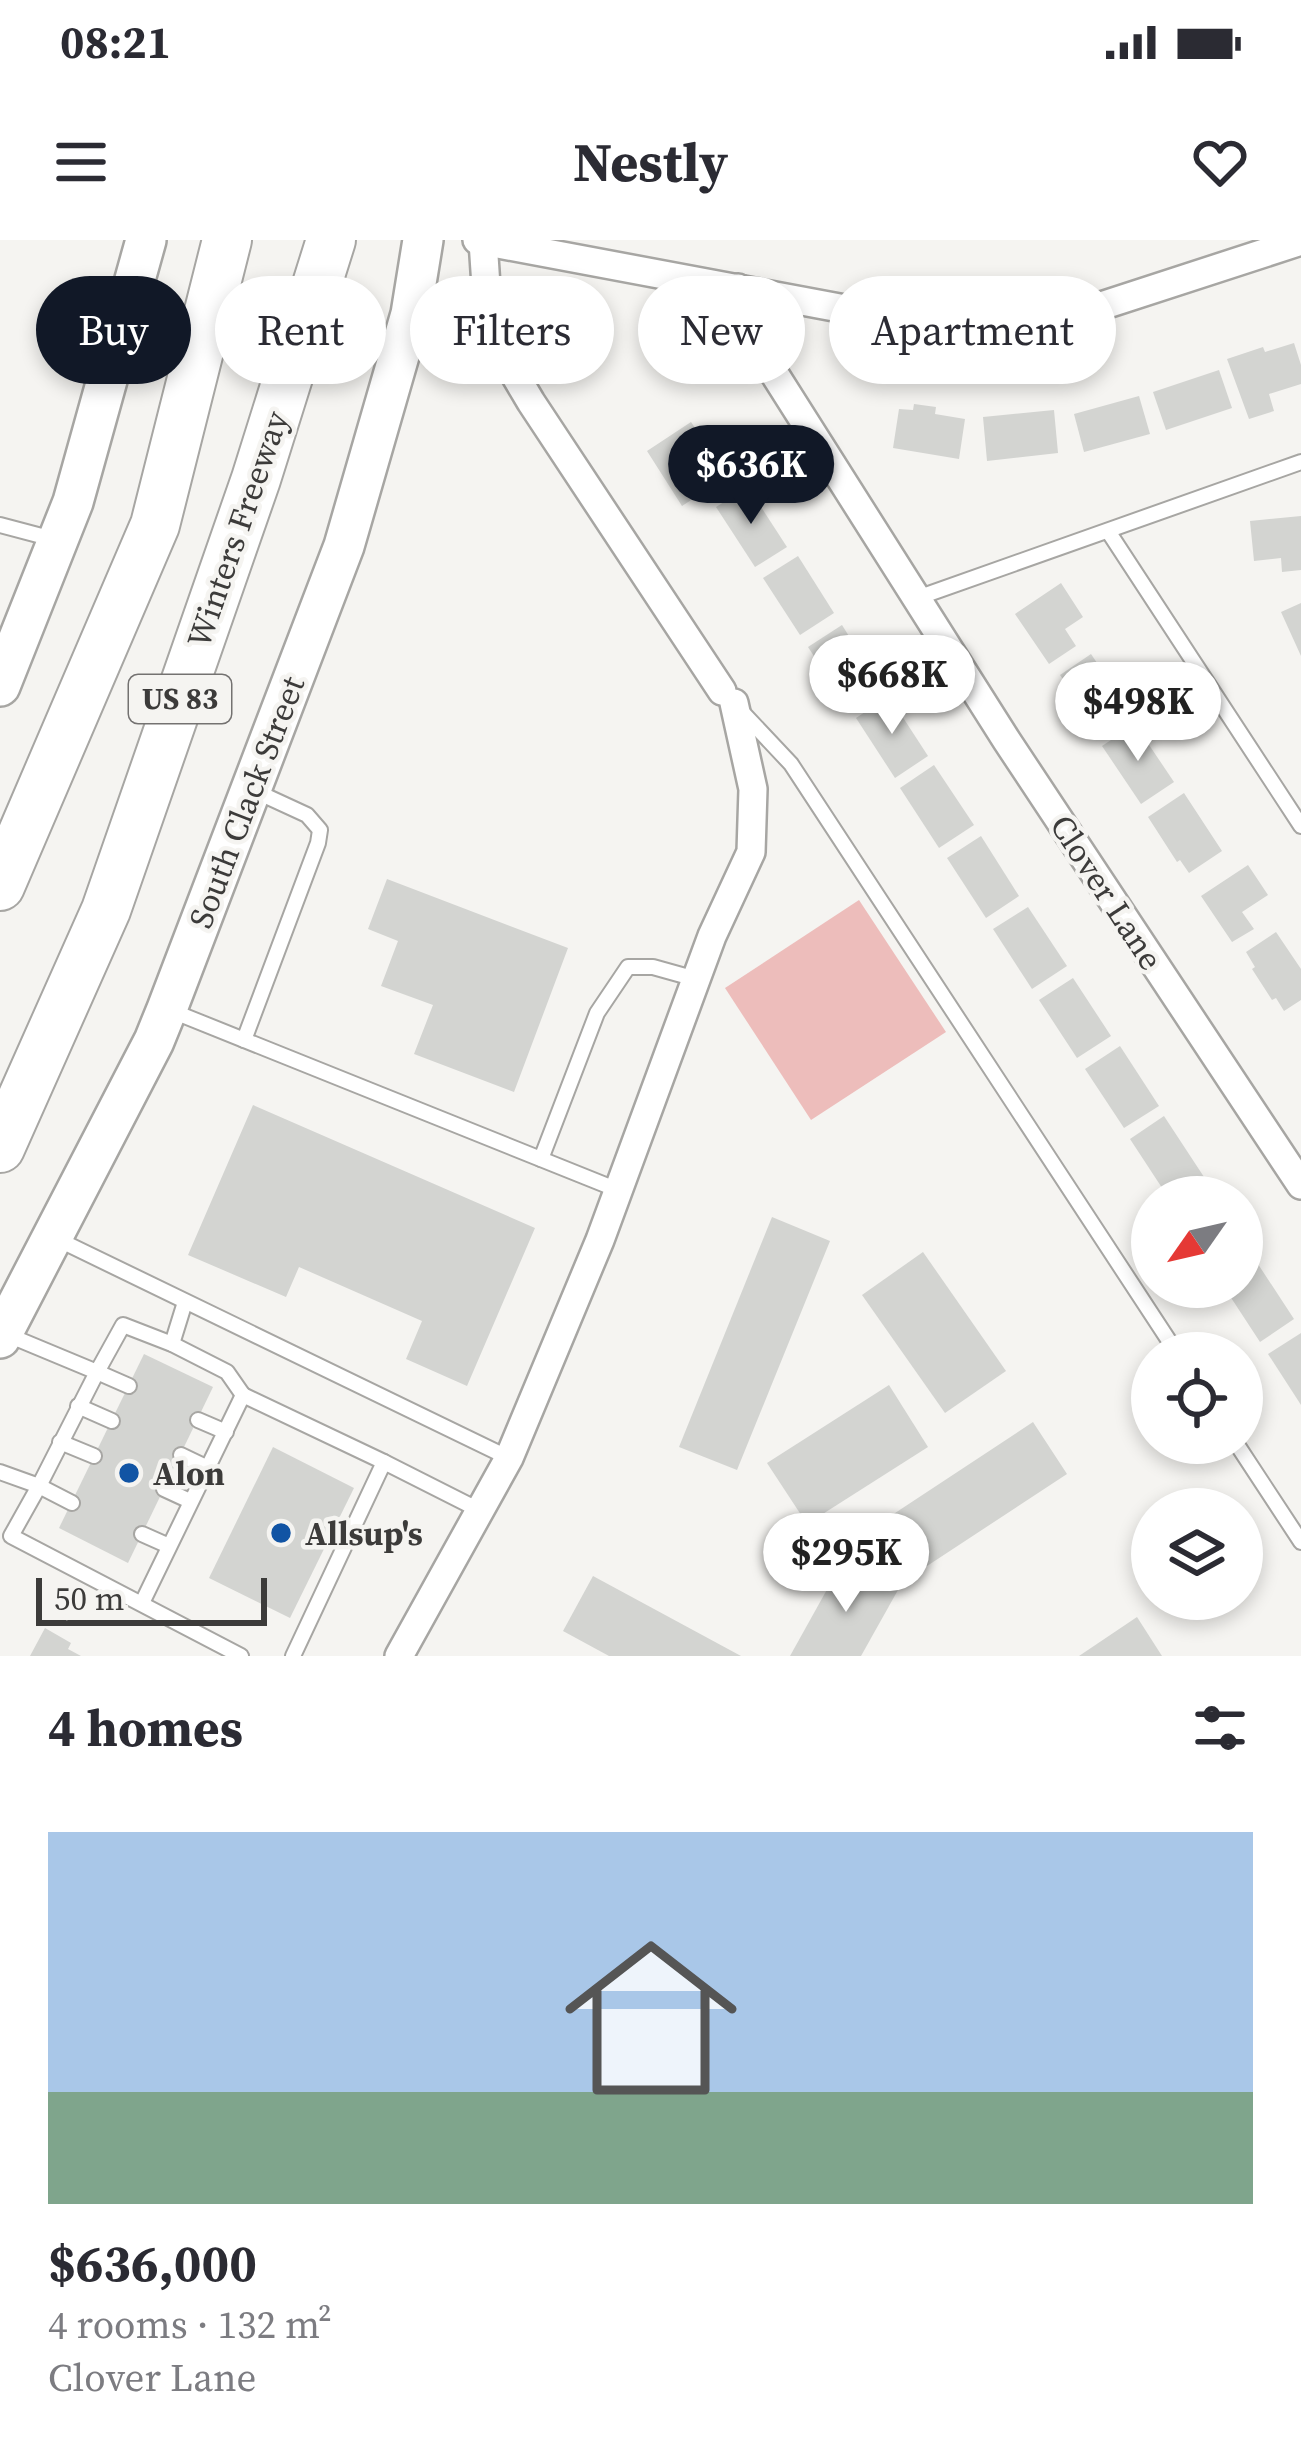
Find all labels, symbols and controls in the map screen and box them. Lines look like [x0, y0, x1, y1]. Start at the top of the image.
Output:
text: 08:21 [60, 11, 171, 73]
text: Nestly [573, 125, 728, 199]
icon: menu [48, 129, 114, 195]
icon: heart [1187, 129, 1253, 195]
chip: Buy [36, 276, 191, 384]
chip: Rent [215, 276, 386, 384]
chip: Filters [410, 276, 614, 384]
chip: New [638, 276, 805, 384]
chip: Apartment [829, 276, 1116, 384]
street label: Winters Freeway [176, 405, 299, 653]
pin: $636K [667, 425, 835, 527]
text: $636K [695, 437, 807, 490]
pin: $668K [808, 635, 976, 737]
text: $668K [836, 647, 948, 700]
pin: $498K [1054, 662, 1222, 764]
street label: South Clack Street [178, 670, 315, 934]
text: $498K [1082, 674, 1194, 727]
road number: US 83 [129, 675, 231, 723]
street label: Clover Lane [1040, 806, 1173, 978]
north arrow [1131, 1176, 1263, 1308]
map controls [1131, 1176, 1263, 1620]
button: locate [1131, 1332, 1263, 1464]
place label: Alon [153, 1451, 225, 1496]
marker: Alon [116, 1460, 142, 1486]
button: layers [1131, 1488, 1263, 1620]
place label: Allsup's [305, 1511, 423, 1556]
pin: $295K [762, 1513, 930, 1615]
marker: Allsup's [268, 1520, 294, 1546]
text: $295K [790, 1525, 902, 1578]
scale bar [36, 1572, 267, 1625]
text: 50 m [54, 1576, 124, 1621]
text: 4 homes [48, 1693, 243, 1763]
icon: filters [1187, 1695, 1253, 1761]
icon: home [543, 1910, 759, 2126]
text: $636,000 [48, 2228, 257, 2298]
text: 4 rooms · 132 m² [48, 2298, 332, 2351]
text: Clover Lane [48, 2351, 256, 2404]

